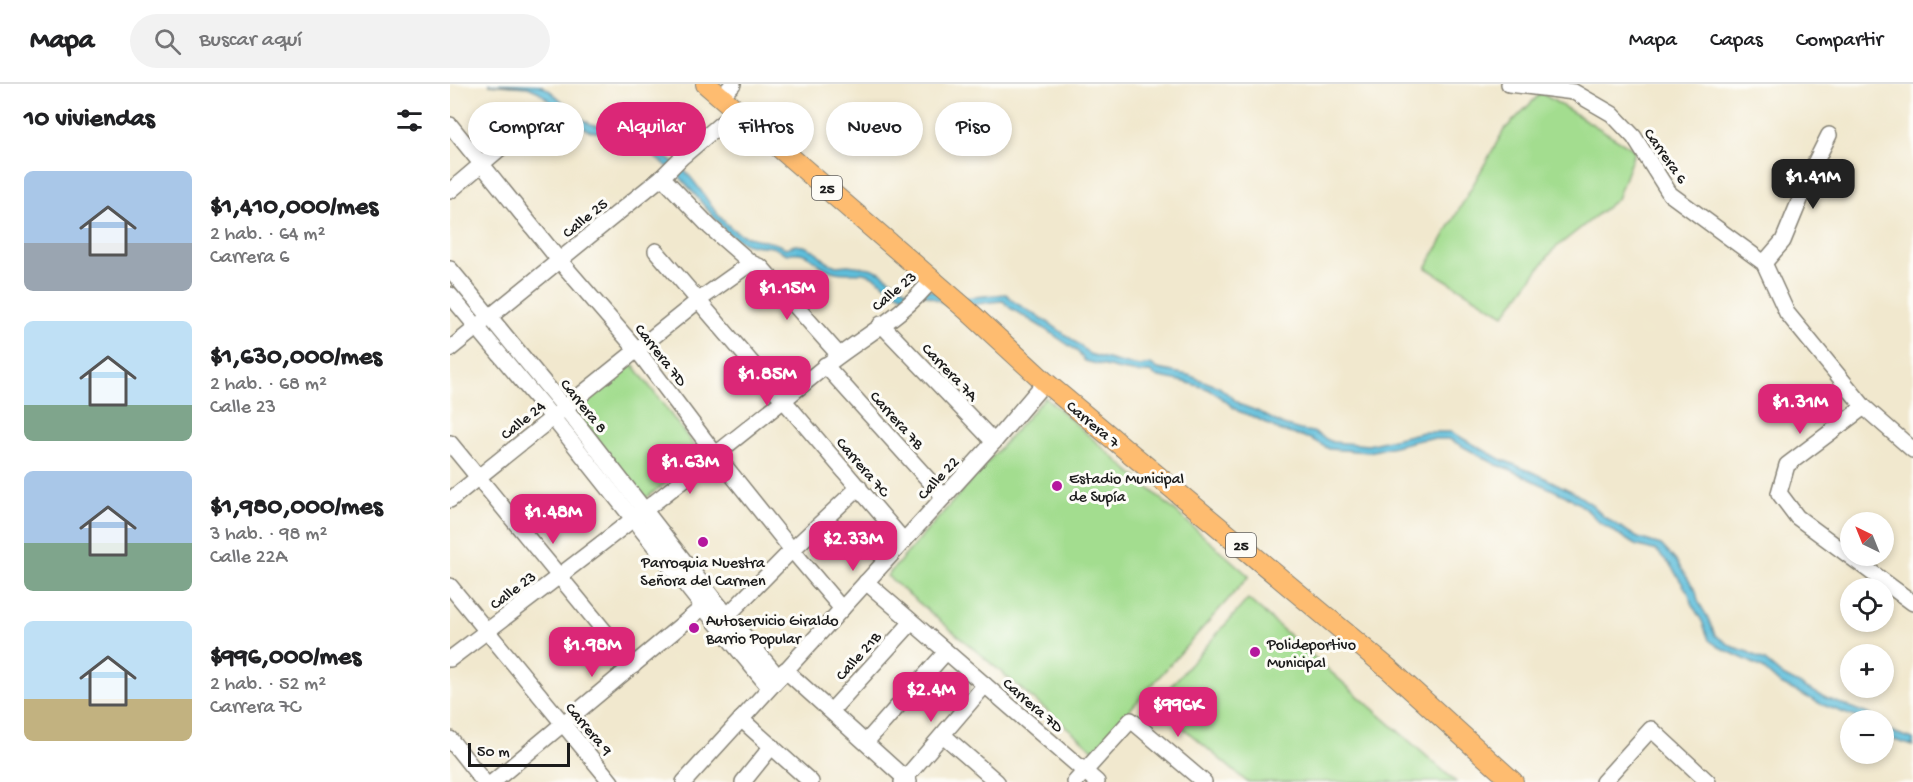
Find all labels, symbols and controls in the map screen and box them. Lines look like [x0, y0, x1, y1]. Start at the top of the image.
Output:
search box [130, 14, 550, 68]
text: Mapa [30, 25, 94, 58]
icon: search [151, 25, 184, 58]
text: Buscar aquí [199, 28, 302, 54]
text: Mapa [1629, 29, 1677, 54]
text: Capas [1710, 29, 1763, 54]
text: Compartir [1796, 29, 1883, 54]
chip: Comprar [468, 102, 584, 156]
chip: Alquilar [596, 102, 706, 156]
chip: Filtros [718, 102, 814, 156]
chip: Nuevo [826, 102, 923, 156]
chip: Piso [935, 102, 1012, 156]
icon: filters [393, 104, 426, 137]
text: 10 viviendas [24, 105, 155, 136]
street label: Carrera 6 [1638, 126, 1691, 189]
pin: $1.41M [1764, 159, 1862, 210]
text: $1.41M [1786, 167, 1840, 190]
road number: 25 [812, 176, 842, 200]
text: $1,410,000/mes [210, 193, 378, 224]
icon: home [72, 195, 144, 267]
street label: Calle 25 [560, 196, 613, 244]
text: 2 hab. · 64 m² [210, 224, 325, 247]
text: Carrera 6 [210, 247, 289, 270]
street label: Calle 23 [869, 268, 922, 317]
pin: $1.15M [738, 270, 836, 321]
text: $1.15M [759, 278, 815, 301]
street label: Carrera 7D [629, 321, 690, 392]
street label: Carrera 7A [916, 340, 982, 407]
text: $1,630,000/mes [210, 343, 382, 374]
icon: home [72, 345, 144, 417]
pin: $1.85M [718, 356, 816, 407]
text: $1.85M [738, 364, 796, 387]
text: 2 hab. · 68 m² [210, 374, 327, 397]
street label: Carrera 8 [555, 376, 610, 438]
pin: $1.31M [1751, 384, 1849, 435]
street label: Carrera 7B [864, 388, 927, 455]
text: $1.31M [1772, 392, 1828, 415]
text: Calle 23 [210, 397, 276, 420]
street label: Calle 24 [498, 398, 551, 445]
street label: Carrera 7 [1061, 398, 1123, 454]
street label: Carrera 7C [830, 435, 893, 503]
pin: $1.63M [641, 444, 739, 495]
text: $1.63M [661, 452, 719, 475]
street label: Calle 22 [915, 454, 964, 505]
place label: Estadio Municipal de Supía [1069, 471, 1184, 508]
marker: Estadio Municipal de Supía [1050, 479, 1064, 493]
text: $1,980,000/mes [210, 493, 383, 524]
pin: $1.48M [504, 494, 602, 545]
icon: home [72, 495, 144, 567]
text: $1.48M [524, 502, 582, 525]
north arrow [1840, 512, 1894, 566]
map controls [1840, 512, 1894, 764]
pin: $2.33M [804, 521, 902, 572]
text: 3 hab. · 98 m² [210, 524, 327, 547]
text: $2.33M [823, 529, 883, 552]
road number: 25 [1226, 533, 1256, 557]
marker: Parroquia Nuestra Señora del Carmen [696, 535, 710, 549]
text: Calle 22A [210, 547, 287, 570]
place label: Parroquia Nuestra Señora del Carmen [640, 555, 766, 592]
street label: Calle 23 [487, 568, 541, 615]
button: locate [1840, 578, 1894, 632]
place label: Autoservicio Giraldo Barrio Popular [705, 613, 838, 650]
marker: Autoservicio Giraldo Barrio Popular [687, 621, 701, 635]
pin: $1.98M [543, 627, 641, 678]
street label: Calle 21B [833, 628, 887, 686]
text: $1.98M [563, 635, 621, 658]
place label: Polideportivo Municipal [1266, 637, 1356, 674]
text: $996,000/mes [210, 643, 361, 674]
button: + [1840, 644, 1894, 698]
icon: home [72, 645, 144, 717]
marker: Polideportivo Municipal [1248, 645, 1262, 659]
pin: $2.4M [889, 672, 973, 723]
text: 2 hab. · 52 m² [210, 674, 326, 697]
street label: Carrera 7D [997, 675, 1066, 739]
text: $2.4M [907, 680, 955, 703]
pin: $996K [1136, 687, 1220, 738]
text: $996K [1153, 695, 1203, 718]
text: Carrera 7C [210, 697, 301, 720]
street label: Carrera 9 [560, 700, 615, 761]
button: − [1840, 710, 1894, 764]
scale bar [468, 740, 570, 768]
text: 50 m [477, 744, 510, 763]

